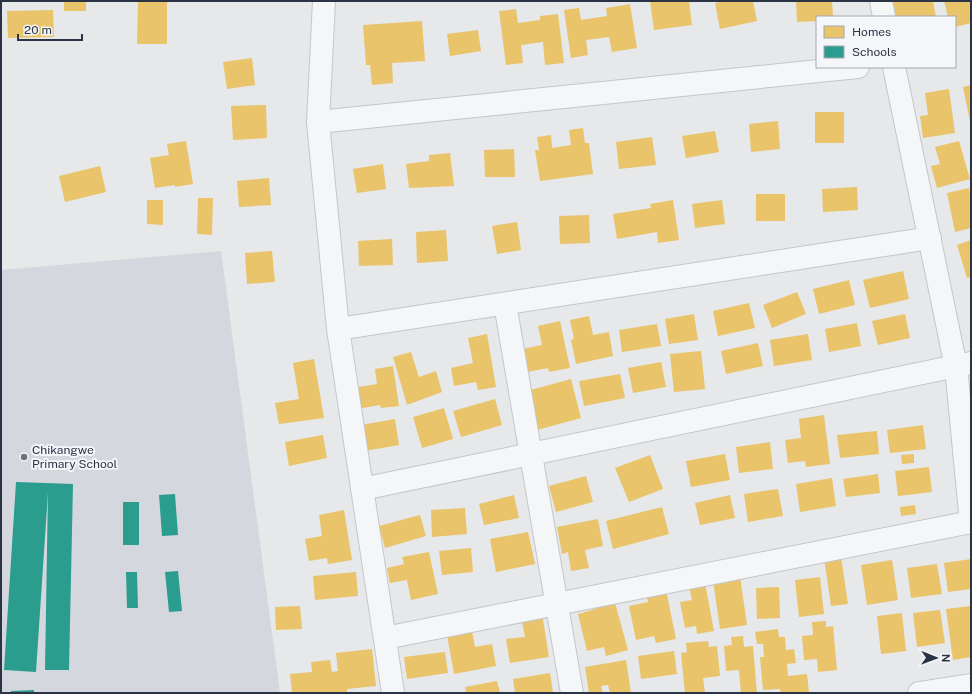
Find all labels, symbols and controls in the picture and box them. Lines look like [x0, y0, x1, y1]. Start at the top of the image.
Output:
scale bar [18, 16, 82, 42]
legend [816, 16, 956, 68]
text: 20 m [24, 23, 52, 37]
text: Homes [852, 25, 891, 39]
text: Schools [852, 45, 897, 59]
place label: Chikangwe Primary School [32, 443, 117, 471]
marker: Chikangwe Primary School [19, 452, 29, 462]
north arrow [916, 638, 956, 678]
text: N [940, 654, 952, 663]

